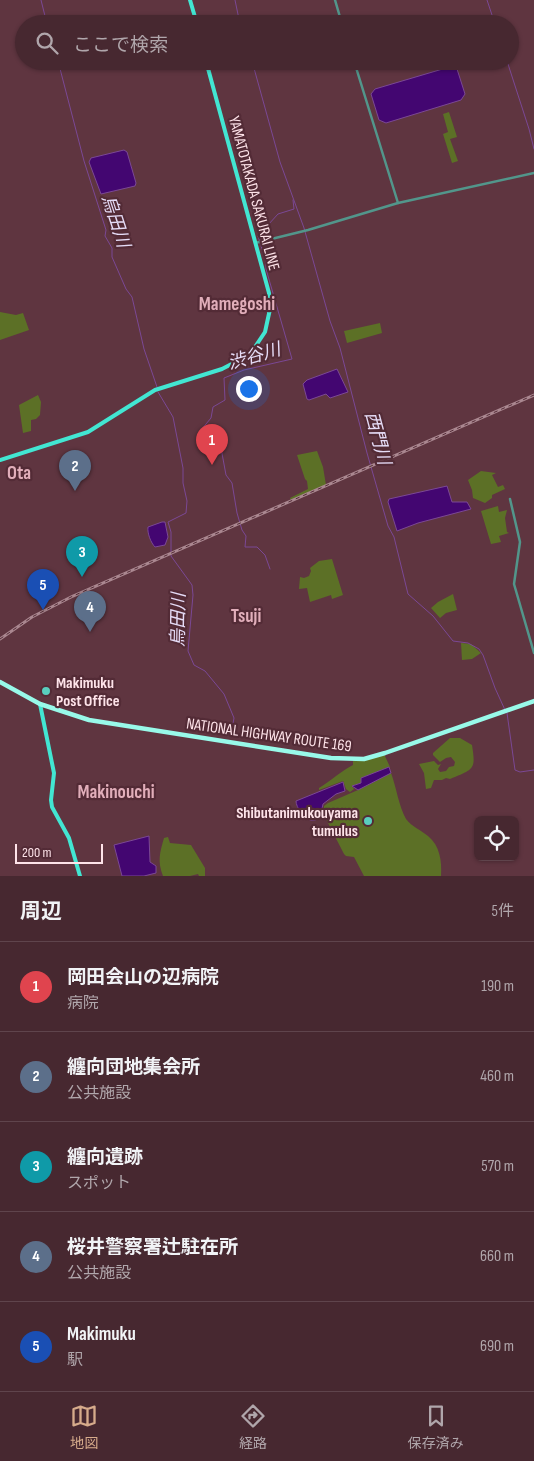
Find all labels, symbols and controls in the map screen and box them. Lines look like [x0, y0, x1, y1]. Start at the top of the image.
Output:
search box [15, 15, 519, 70]
icon: search [33, 29, 61, 57]
text: ここで検索 [73, 34, 168, 57]
street label: YAMATOTAKADA SAKURAI LINE [224, 114, 283, 273]
water label: 烏田川 [97, 192, 134, 252]
district label: Mamegoshi [199, 293, 275, 316]
water label: 渋谷川 [225, 338, 285, 374]
your location [236, 376, 262, 402]
water label: 西門川 [360, 409, 395, 469]
pin: 1 [196, 424, 228, 465]
pin: 2 [59, 450, 91, 491]
district label: Ota [7, 462, 31, 485]
pin: 3 [66, 536, 98, 577]
pin: 5 [27, 569, 59, 610]
pin: 4 [74, 591, 106, 632]
water label: 烏田川 [168, 591, 190, 647]
district label: Tsuji [231, 605, 261, 628]
place label: Makimuku Post Office [56, 674, 120, 711]
marker: Makimuku Post Office [40, 685, 52, 697]
street label: NATIONAL HIGHWAY ROUTE 169 [185, 714, 353, 756]
district label: Makinouchi [77, 781, 155, 804]
place label: Shibutanimukouyama tumulus [236, 804, 358, 841]
marker: Shibutanimukouyama tumulus [362, 815, 374, 827]
map controls [474, 816, 519, 861]
button: locate [474, 816, 519, 861]
scale bar [15, 841, 102, 864]
text: 200 m [22, 844, 51, 861]
text: 周辺 [20, 899, 62, 924]
text: 5件 [492, 902, 514, 921]
text: 岡田会山の辺病院 [67, 966, 219, 989]
text: 1 [33, 977, 39, 996]
text: 190 m [481, 977, 514, 996]
text: 病院 [67, 994, 99, 1013]
text: 纏向団地集会所 [67, 1056, 200, 1079]
text: 2 [32, 1067, 40, 1086]
text: 460 m [480, 1067, 514, 1086]
text: 公共施設 [67, 1084, 131, 1103]
text: 纏向遺跡 [67, 1146, 143, 1169]
text: 3 [32, 1157, 40, 1176]
text: 570 m [481, 1157, 514, 1176]
text: スポット [67, 1174, 131, 1193]
text: 桜井警察署辻駐在所 [67, 1236, 238, 1259]
text: 4 [32, 1247, 40, 1266]
text: 660 m [480, 1247, 514, 1266]
text: 公共施設 [67, 1264, 131, 1283]
text: Makimuku [67, 1323, 136, 1346]
text: 5 [32, 1337, 40, 1356]
text: 690 m [480, 1337, 514, 1356]
text: 駅 [67, 1351, 83, 1370]
tab: 地図 [70, 1402, 98, 1452]
tab: 経路 [239, 1402, 267, 1452]
tab: 保存済み [408, 1402, 464, 1452]

